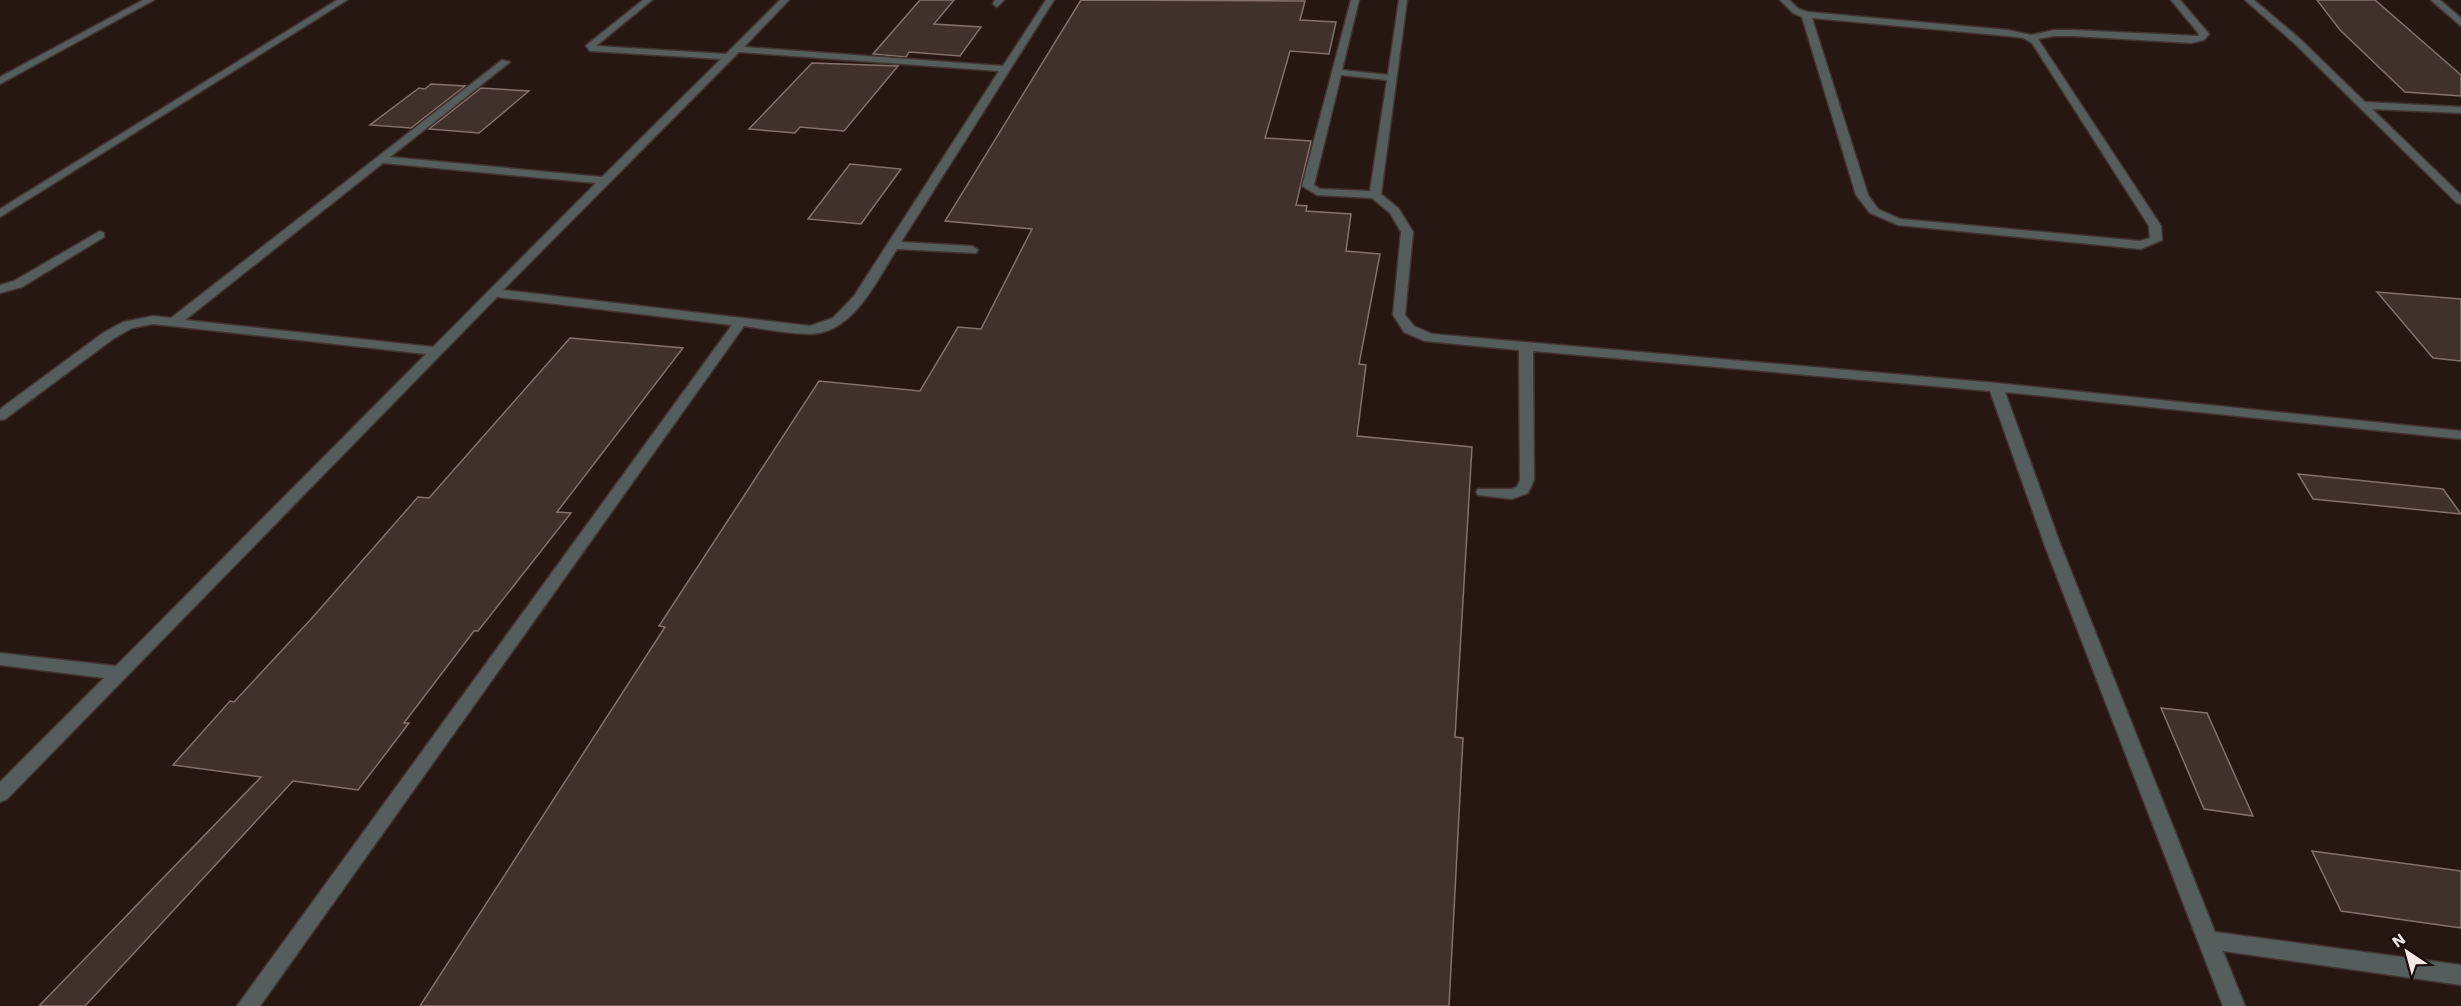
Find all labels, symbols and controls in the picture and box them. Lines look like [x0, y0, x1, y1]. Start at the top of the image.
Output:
north arrow [2377, 922, 2437, 982]
text: N [2388, 929, 2409, 951]

